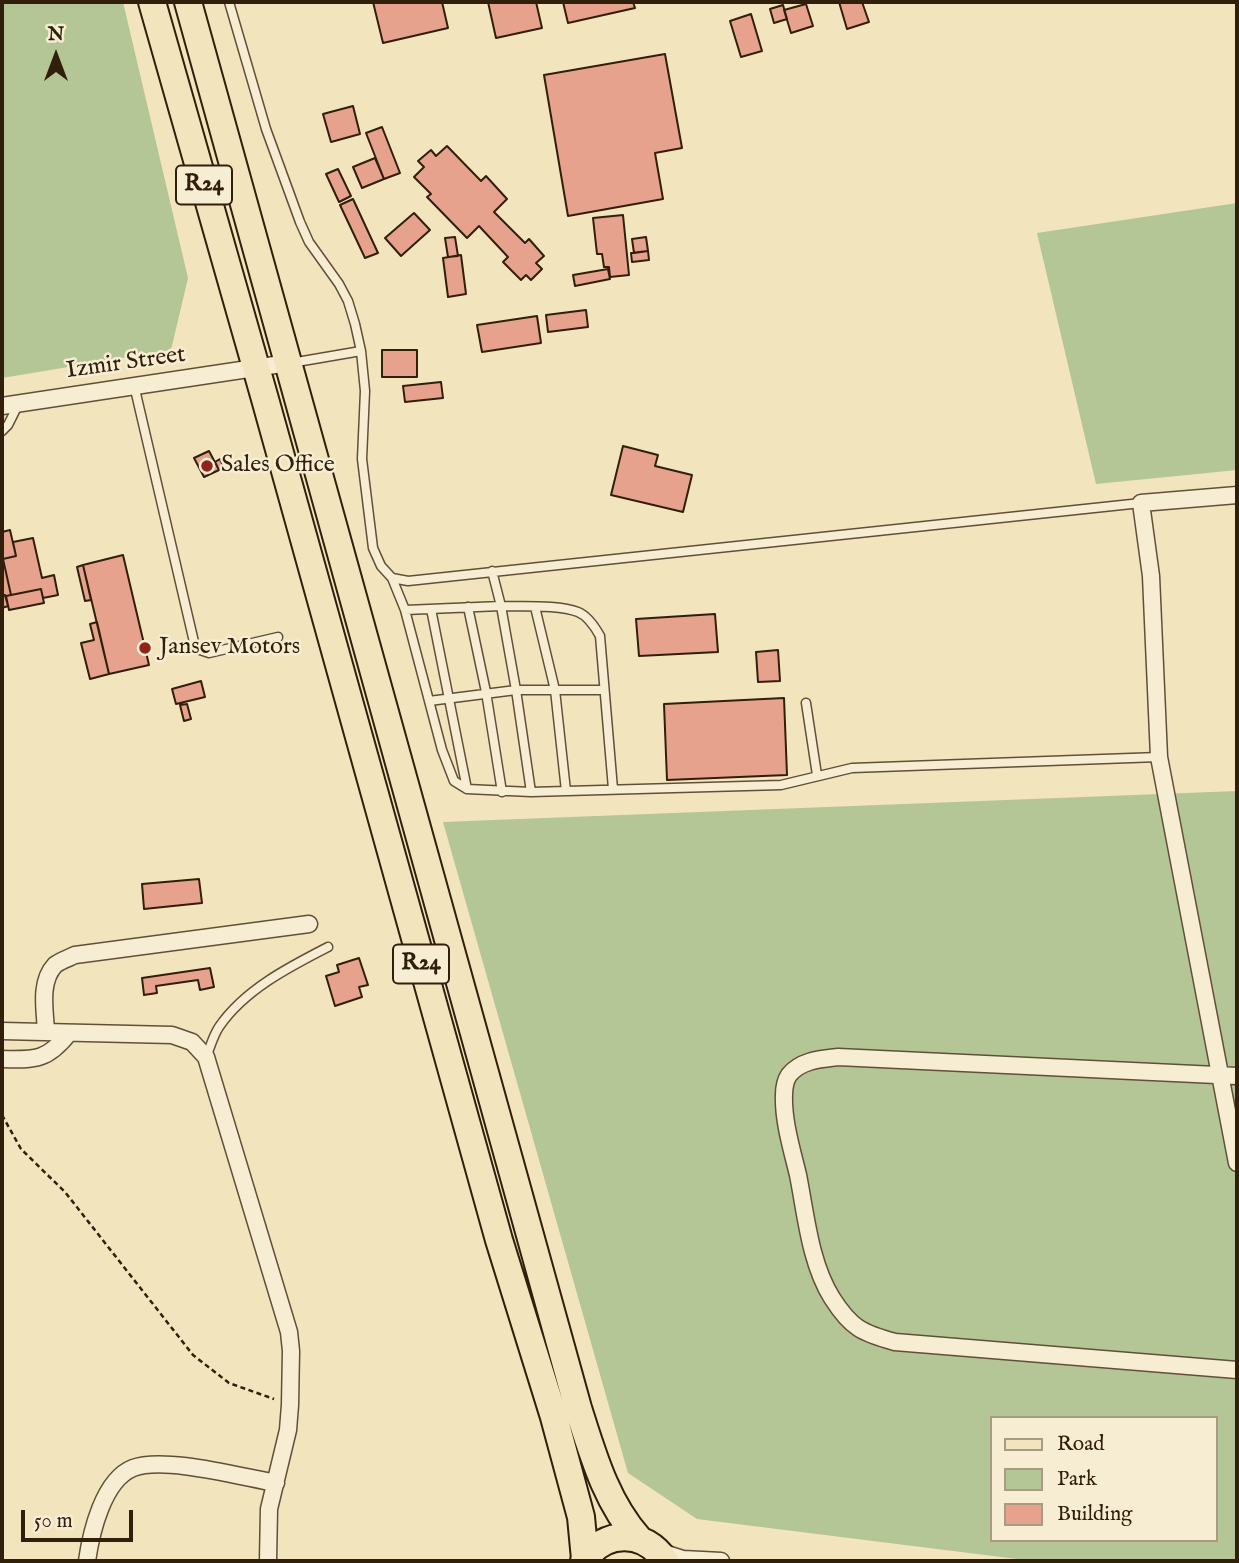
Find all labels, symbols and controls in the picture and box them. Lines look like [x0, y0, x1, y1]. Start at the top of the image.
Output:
north arrow [21, 21, 91, 91]
text: N [48, 23, 64, 47]
road number: R24 [176, 166, 232, 204]
street label: Izmir Street [65, 341, 187, 387]
place label: Sales Office [221, 452, 335, 480]
marker: Sales Office [199, 458, 215, 474]
place label: Jansev Motors [159, 634, 300, 662]
marker: Jansev Motors [137, 640, 153, 656]
road number: R24 [393, 945, 449, 984]
legend [990, 1416, 1218, 1542]
text: Road [1057, 1431, 1104, 1458]
text: Park [1057, 1466, 1097, 1493]
scale bar [24, 1496, 136, 1540]
text: Building [1057, 1501, 1132, 1528]
text: 50 m [34, 1508, 73, 1535]

